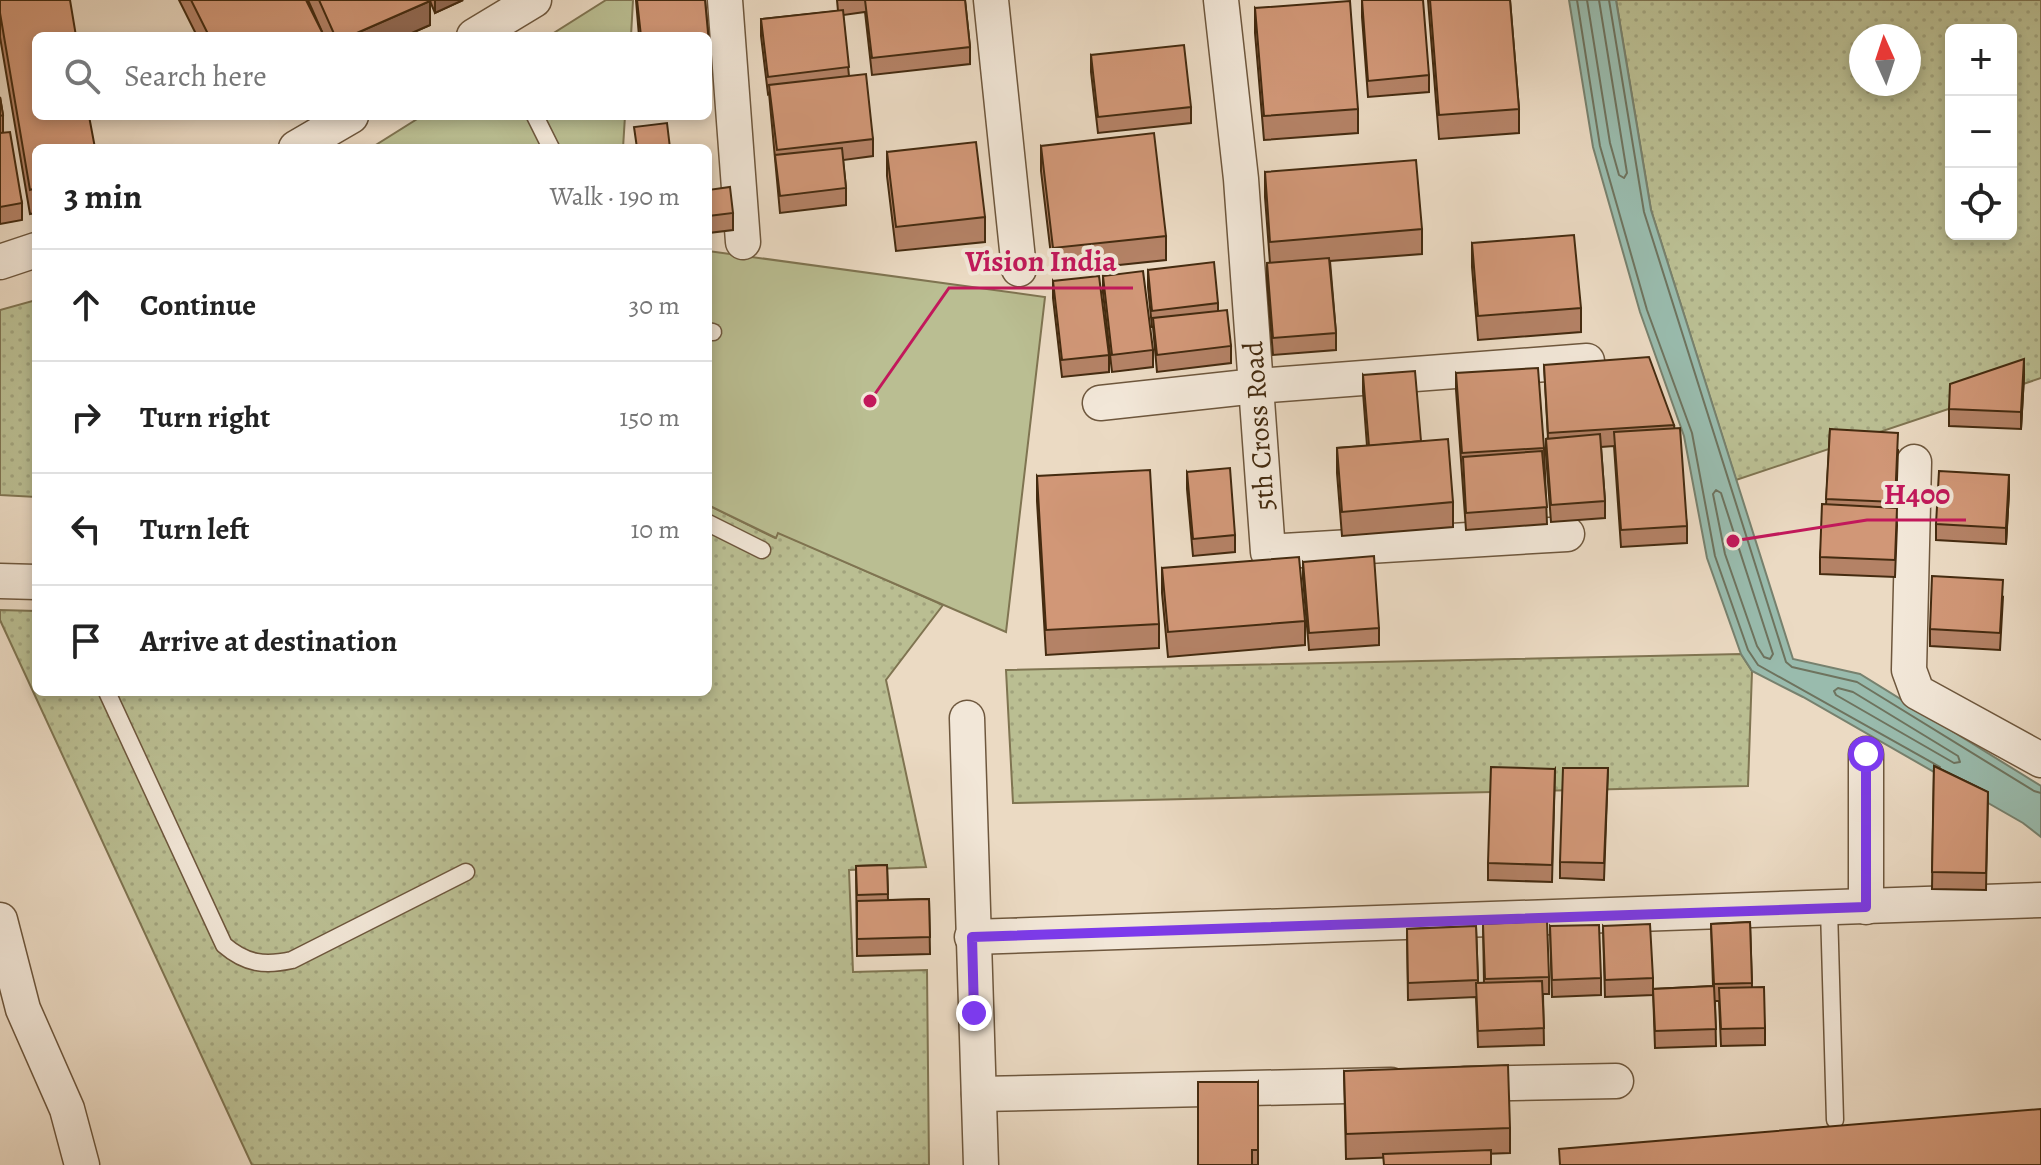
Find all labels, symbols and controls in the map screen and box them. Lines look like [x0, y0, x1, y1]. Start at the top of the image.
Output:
north arrow [1849, 24, 1921, 96]
map controls [1945, 24, 2017, 240]
button: + [1945, 24, 2017, 96]
search box [32, 32, 712, 120]
icon: search [60, 54, 104, 98]
text: Search here [124, 56, 267, 96]
button: − [1945, 96, 2017, 168]
button: locate [1945, 168, 2017, 240]
text: 3 min [64, 173, 142, 220]
text: Walk · 190 m [550, 179, 680, 214]
callout: Vision India [949, 234, 1133, 288]
text: Vision India [964, 241, 1117, 281]
icon: ahead [64, 283, 108, 327]
text: Continue [140, 285, 256, 325]
text: 30 m [629, 288, 680, 323]
street label: 5th Cross Road [1234, 339, 1284, 512]
icon: right [64, 395, 108, 439]
text: Turn right [140, 397, 270, 437]
text: 150 m [619, 400, 680, 435]
callout: H400 [1867, 466, 1966, 520]
text: H400 [1884, 474, 1950, 514]
icon: left [64, 507, 108, 551]
text: Turn left [140, 509, 249, 549]
text: 10 m [630, 512, 680, 547]
icon: arrive [64, 619, 108, 663]
text: Arrive at destination [140, 621, 397, 661]
route start [1848, 736, 1884, 772]
route end [956, 995, 992, 1031]

